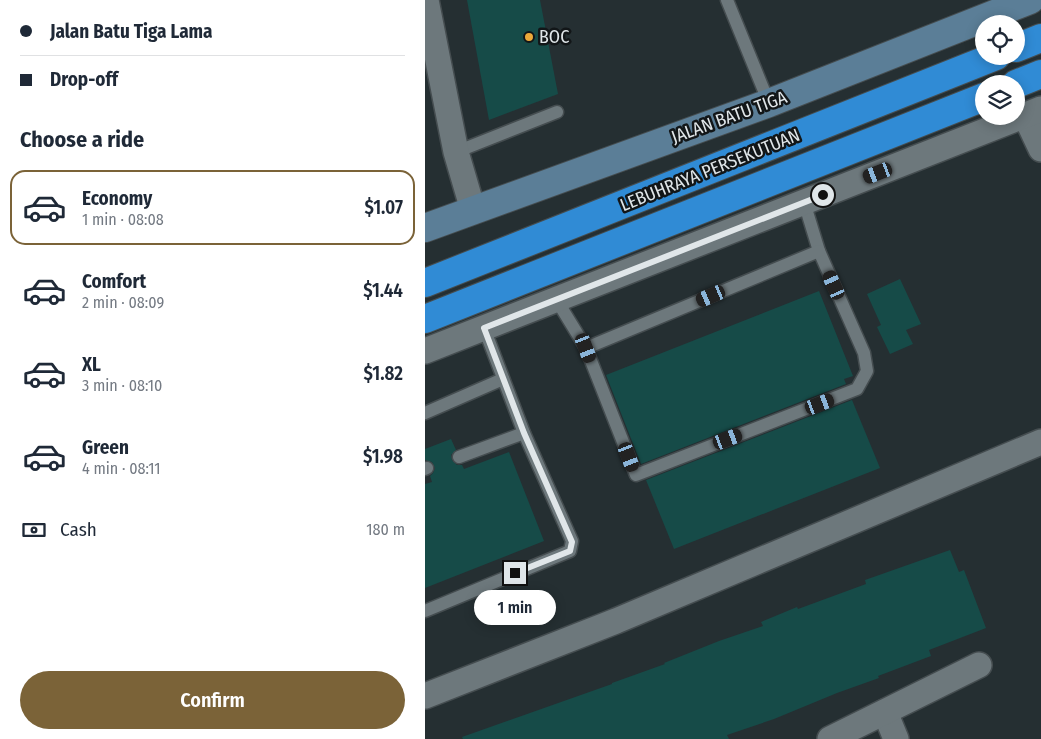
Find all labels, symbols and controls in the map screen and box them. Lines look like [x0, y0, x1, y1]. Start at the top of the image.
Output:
map controls [975, 15, 1025, 125]
button: locate [975, 15, 1025, 65]
text: Jalan Batu Tiga Lama [50, 20, 213, 43]
place label: BOC [539, 26, 569, 48]
marker: BOC [523, 31, 535, 43]
text: Drop-off [50, 68, 118, 91]
button: layers [975, 75, 1025, 125]
street label: JALAN BATU TIGA [668, 86, 790, 148]
street label: LEBUHRAYA PERSEKUTUAN [617, 124, 803, 216]
text: Choose a ride [20, 126, 144, 153]
car [861, 161, 894, 185]
route start [812, 184, 834, 206]
icon: car [22, 185, 67, 230]
text: Economy [82, 187, 152, 210]
text: $1.07 [364, 196, 403, 219]
text: 1 min · 08:08 [82, 210, 164, 229]
icon: car [22, 268, 67, 313]
car [821, 268, 846, 302]
text: Comfort [82, 270, 146, 293]
text: $1.44 [363, 279, 403, 302]
car [694, 283, 727, 309]
text: 2 min · 08:09 [82, 293, 164, 312]
car [573, 331, 598, 365]
icon: car [22, 351, 67, 396]
text: XL [82, 353, 101, 376]
text: $1.82 [364, 362, 403, 385]
text: 3 min · 08:10 [82, 376, 162, 395]
car [803, 392, 836, 416]
car [711, 427, 744, 451]
icon: car [22, 434, 67, 479]
text: Green [82, 436, 129, 459]
car [616, 440, 641, 474]
text: $1.98 [363, 445, 403, 468]
text: 4 min · 08:11 [82, 459, 161, 478]
icon: cash [20, 516, 48, 544]
text: Cash [60, 518, 97, 541]
text: 180 m [366, 520, 405, 539]
route end [504, 562, 526, 584]
callout: 1 min [474, 590, 556, 626]
text: 1 min [498, 598, 532, 617]
button: Confirm [20, 671, 405, 729]

